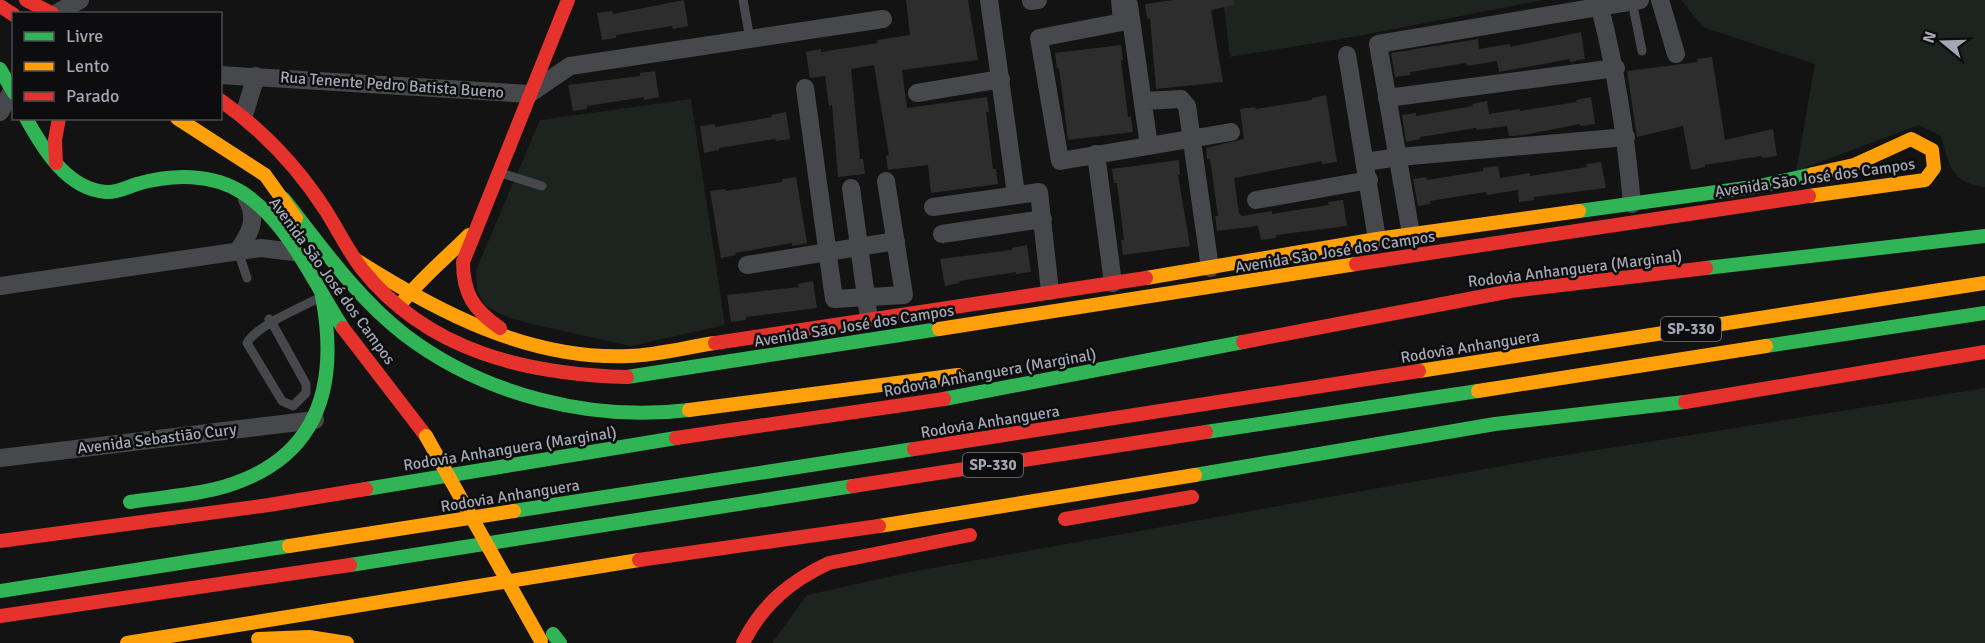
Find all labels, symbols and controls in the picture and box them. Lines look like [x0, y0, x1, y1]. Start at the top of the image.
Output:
legend [12, 12, 222, 120]
north arrow [1913, 12, 1973, 72]
text: Livre [66, 25, 103, 47]
text: N [1918, 29, 1941, 46]
text: Lento [66, 55, 109, 77]
street label: Rua Tenente Pedro Batista Bueno [279, 67, 505, 103]
text: Parado [66, 85, 119, 107]
street label: Avenida São José dos Campos [1714, 154, 1916, 202]
street label: Avenida São José dos Campos [265, 193, 399, 369]
street label: Avenida São José dos Campos [1234, 226, 1436, 278]
street label: Rodovia Anhanguera (Marginal) [1467, 246, 1683, 292]
street label: Avenida São José dos Campos [753, 300, 955, 352]
road number: SP-330 [1661, 317, 1721, 341]
street label: Rodovia Anhanguera [1399, 326, 1541, 368]
street label: Rodovia Anhanguera (Marginal) [882, 344, 1098, 402]
street label: Rodovia Anhanguera [919, 401, 1061, 443]
street label: Avenida Sebastião Cury [76, 419, 238, 459]
street label: Rodovia Anhanguera (Marginal) [402, 422, 618, 476]
road number: SP-330 [963, 453, 1023, 477]
street label: Rodovia Anhanguera [439, 475, 581, 517]

